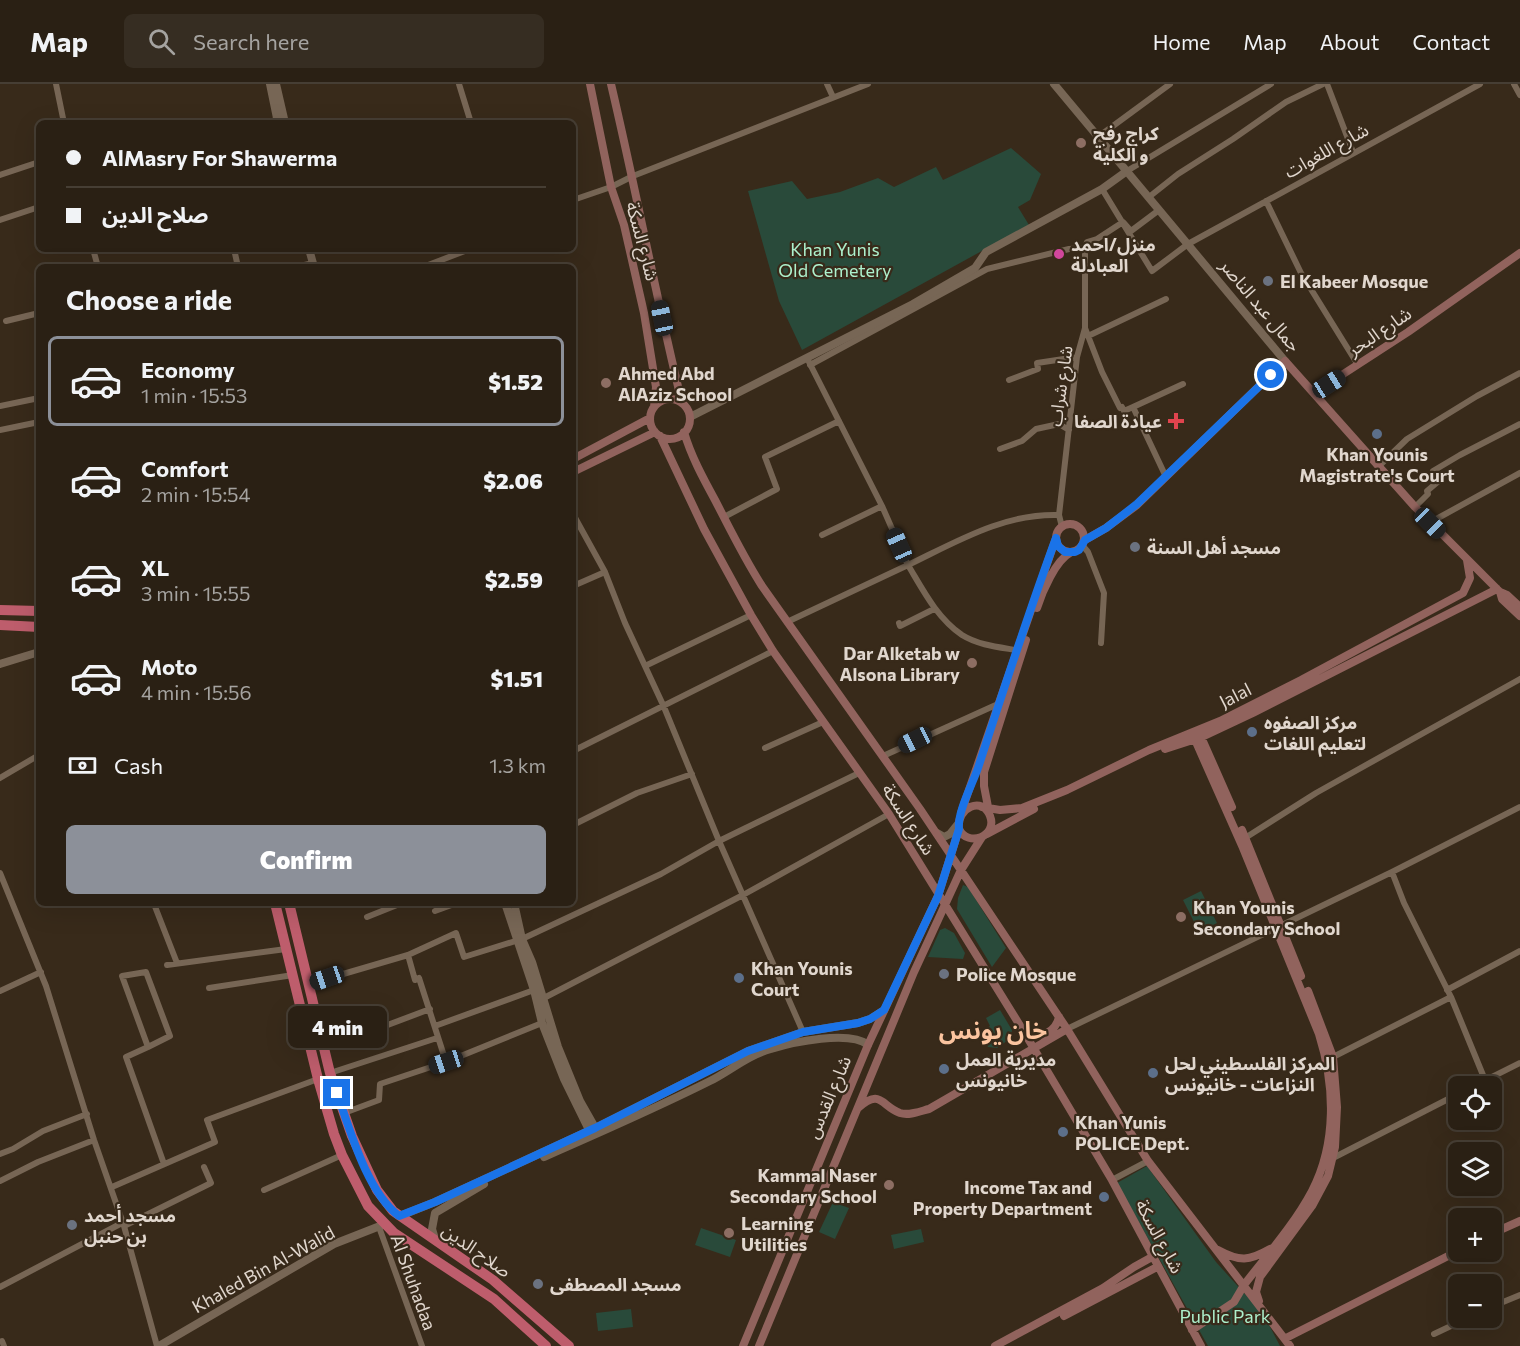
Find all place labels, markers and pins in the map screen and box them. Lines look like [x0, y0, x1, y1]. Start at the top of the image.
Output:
place label: كراج رفح و الكلية [1093, 122, 1160, 165]
marker: كراج رفح و الكلية [1074, 136, 1088, 150]
place label: منزل/احمد العبادلة [1071, 233, 1156, 276]
marker: منزل/احمد العبادلة [1052, 247, 1066, 261]
place label: El Kabeer Mosque [1280, 270, 1428, 292]
marker: El Kabeer Mosque [1261, 274, 1275, 288]
place label: Ahmed Abd AlAziz School [618, 362, 732, 405]
marker: Ahmed Abd AlAziz School [599, 376, 613, 390]
place label: عيادة الصفا [1074, 410, 1162, 432]
marker: عيادة الصفا [1167, 412, 1185, 430]
marker: Khan Younis Magistrate's Court [1370, 427, 1384, 441]
place label: Khan Younis Magistrate's Court [1299, 443, 1455, 486]
place label: مسجد أهل السنة [1147, 535, 1281, 558]
marker: مسجد أهل السنة [1128, 540, 1142, 554]
place label: Dar Alketab w Alsona Library [840, 642, 960, 685]
marker: Dar Alketab w Alsona Library [965, 656, 979, 670]
place label: مركز الصفوه لتعليم اللغات [1264, 711, 1366, 757]
marker: مركز الصفوه لتعليم اللغات [1245, 725, 1259, 739]
place label: Khan Younis Secondary School [1193, 896, 1340, 939]
marker: Khan Younis Secondary School [1174, 910, 1188, 924]
place label: Khan Younis Court [751, 957, 853, 1000]
place label: Police Mosque [956, 963, 1076, 985]
marker: Police Mosque [937, 967, 951, 981]
marker: Khan Younis Court [732, 971, 746, 985]
place label: مديرية العمل خانيونس [956, 1048, 1056, 1091]
place label: المركز الفلسطيني لحل النزاعات - خانيونس [1165, 1052, 1335, 1096]
marker: مديرية العمل خانيونس [937, 1062, 951, 1076]
marker: المركز الفلسطيني لحل النزاعات - خانيونس [1146, 1066, 1160, 1080]
place label: Khan Yunis POLICE Dept. [1075, 1111, 1190, 1154]
marker: Khan Yunis POLICE Dept. [1056, 1125, 1070, 1139]
place label: Kammal Naser Secondary School [730, 1164, 878, 1207]
place label: Income Tax and Property Department [913, 1176, 1092, 1219]
marker: Kammal Naser Secondary School [882, 1178, 896, 1192]
marker: Income Tax and Property Department [1097, 1190, 1111, 1204]
place label: مسجد أحمد بن حنبل [84, 1203, 176, 1247]
place label: Learning Utilities [741, 1212, 814, 1255]
marker: مسجد أحمد بن حنبل [65, 1218, 79, 1232]
marker: Learning Utilities [722, 1226, 736, 1240]
place label: مسجد المصطفى [550, 1273, 682, 1295]
marker: مسجد المصطفى [531, 1277, 545, 1291]

